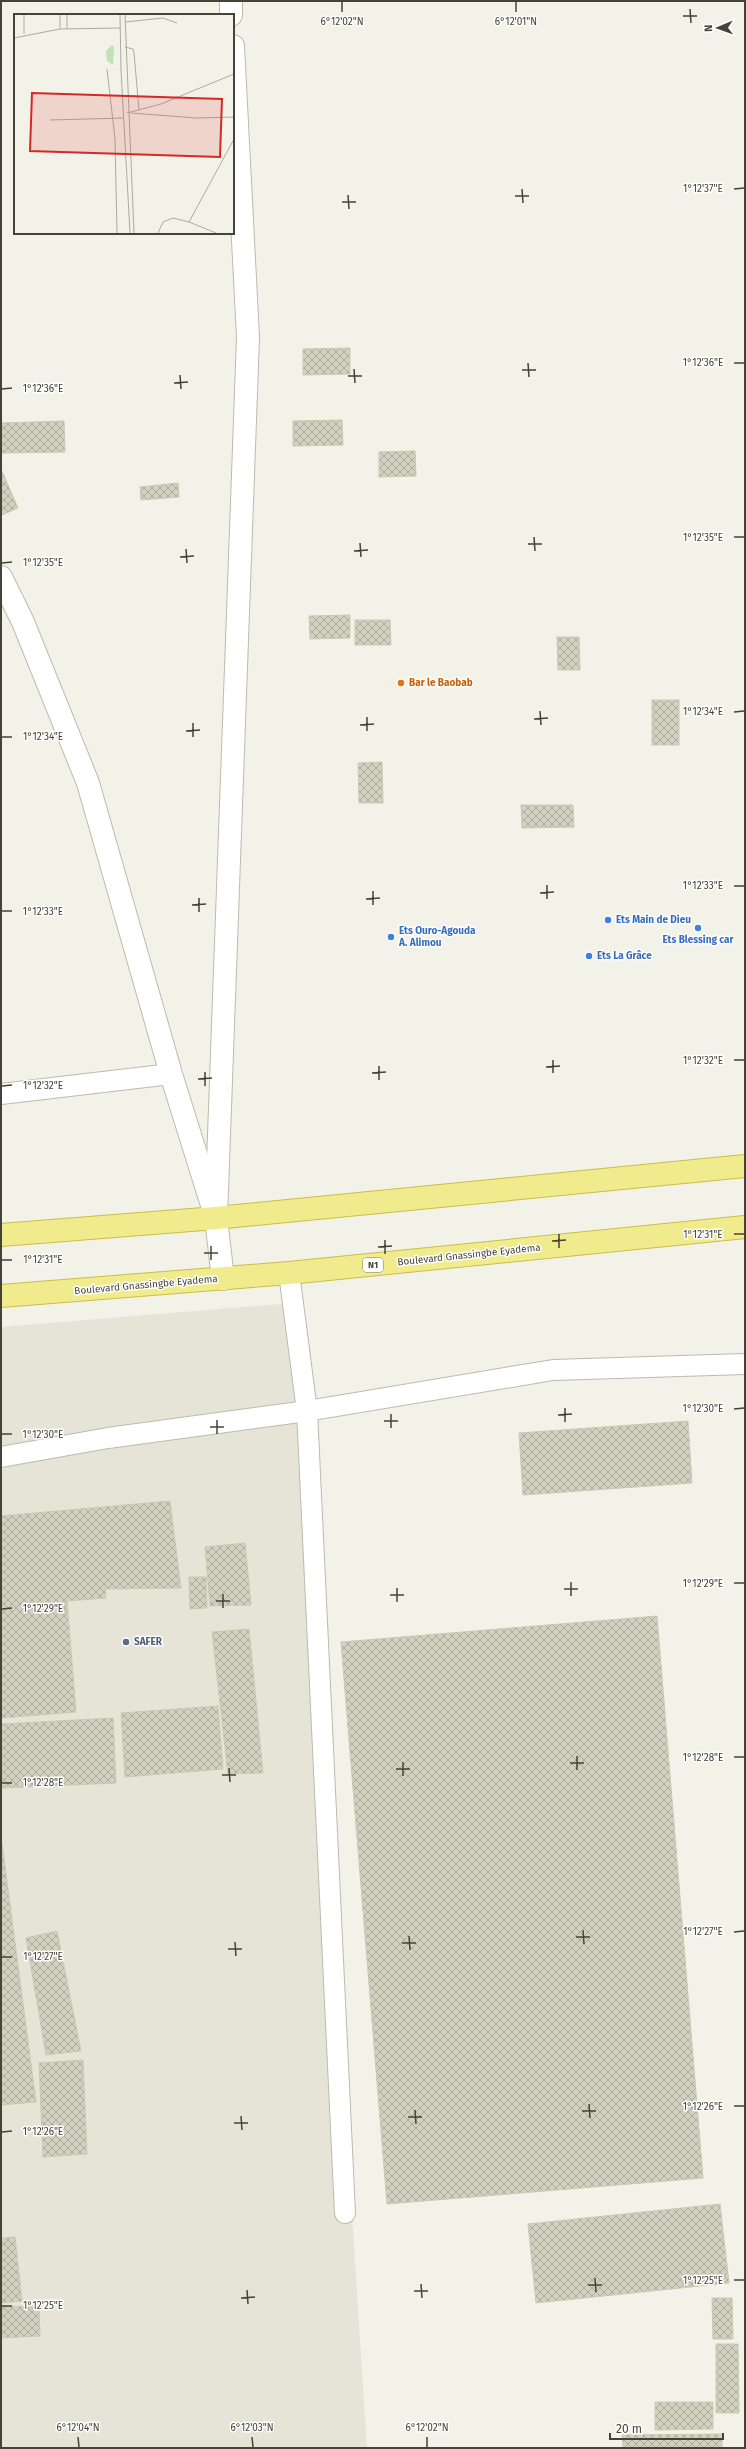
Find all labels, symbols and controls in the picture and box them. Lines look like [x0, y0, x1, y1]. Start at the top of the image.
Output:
north arrow [698, 8, 738, 48]
inset map [14, 14, 234, 234]
text: 6°12'02"N [320, 16, 364, 28]
text: 6°12'01"N [495, 16, 537, 28]
text: N [702, 24, 715, 32]
text: 1°12'37"E [683, 183, 723, 195]
text: 1°12'36"E [683, 357, 723, 369]
text: 1°12'36"E [23, 383, 63, 395]
text: 1°12'35"E [683, 532, 723, 544]
text: 1°12'35"E [23, 557, 63, 569]
place label: Bar le Baobab [409, 677, 473, 689]
marker: Bar le Baobab [396, 678, 406, 688]
text: 1°12'34"E [683, 706, 723, 718]
text: 1°12'34"E [23, 731, 63, 743]
text: 1°12'33"E [683, 880, 723, 892]
text: 1°12'33"E [23, 906, 63, 918]
place label: Ets Main de Dieu [616, 914, 691, 926]
marker: Ets Main de Dieu [603, 915, 613, 925]
marker: Ets Blessing car [693, 923, 703, 933]
place label: Ets Ouro-Agouda A. Alimou [398, 925, 476, 949]
marker: Ets Ouro-Agouda A. Alimou [386, 932, 396, 942]
place label: Ets Blessing car [663, 934, 734, 946]
place label: Ets La Grâce [597, 950, 652, 962]
marker: Ets La Grâce [584, 951, 594, 961]
text: 1°12'32"E [683, 1055, 723, 1067]
text: 1°12'32"E [23, 1080, 63, 1092]
text: 1°12'31"E [683, 1229, 723, 1241]
street label: Boulevard Gnassingbe Eyadema [397, 1242, 541, 1268]
text: 1°12'31"E [23, 1254, 63, 1266]
road number: N1 [363, 1258, 383, 1272]
street label: Boulevard Gnassingbe Eyadema [74, 1273, 218, 1297]
text: 1°12'30"E [683, 1403, 723, 1415]
text: 1°12'30"E [23, 1429, 63, 1441]
text: 1°12'29"E [683, 1578, 723, 1590]
text: 1°12'29"E [23, 1603, 63, 1615]
place label: SAFER [134, 1636, 163, 1648]
marker: SAFER [121, 1637, 131, 1647]
text: 1°12'28"E [683, 1752, 723, 1764]
text: 1°12'28"E [23, 1777, 63, 1789]
text: 1°12'27"E [683, 1926, 723, 1938]
text: 1°12'27"E [23, 1951, 63, 1963]
text: 1°12'26"E [683, 2101, 723, 2113]
text: 1°12'26"E [23, 2126, 63, 2138]
text: 1°12'25"E [683, 2275, 723, 2287]
text: 1°12'25"E [23, 2300, 63, 2312]
scale bar [610, 2415, 723, 2441]
text: 6°12'04"N [56, 2422, 100, 2434]
text: 6°12'03"N [230, 2422, 274, 2434]
text: 6°12'02"N [405, 2422, 449, 2434]
text: 20 m [616, 2422, 642, 2436]

